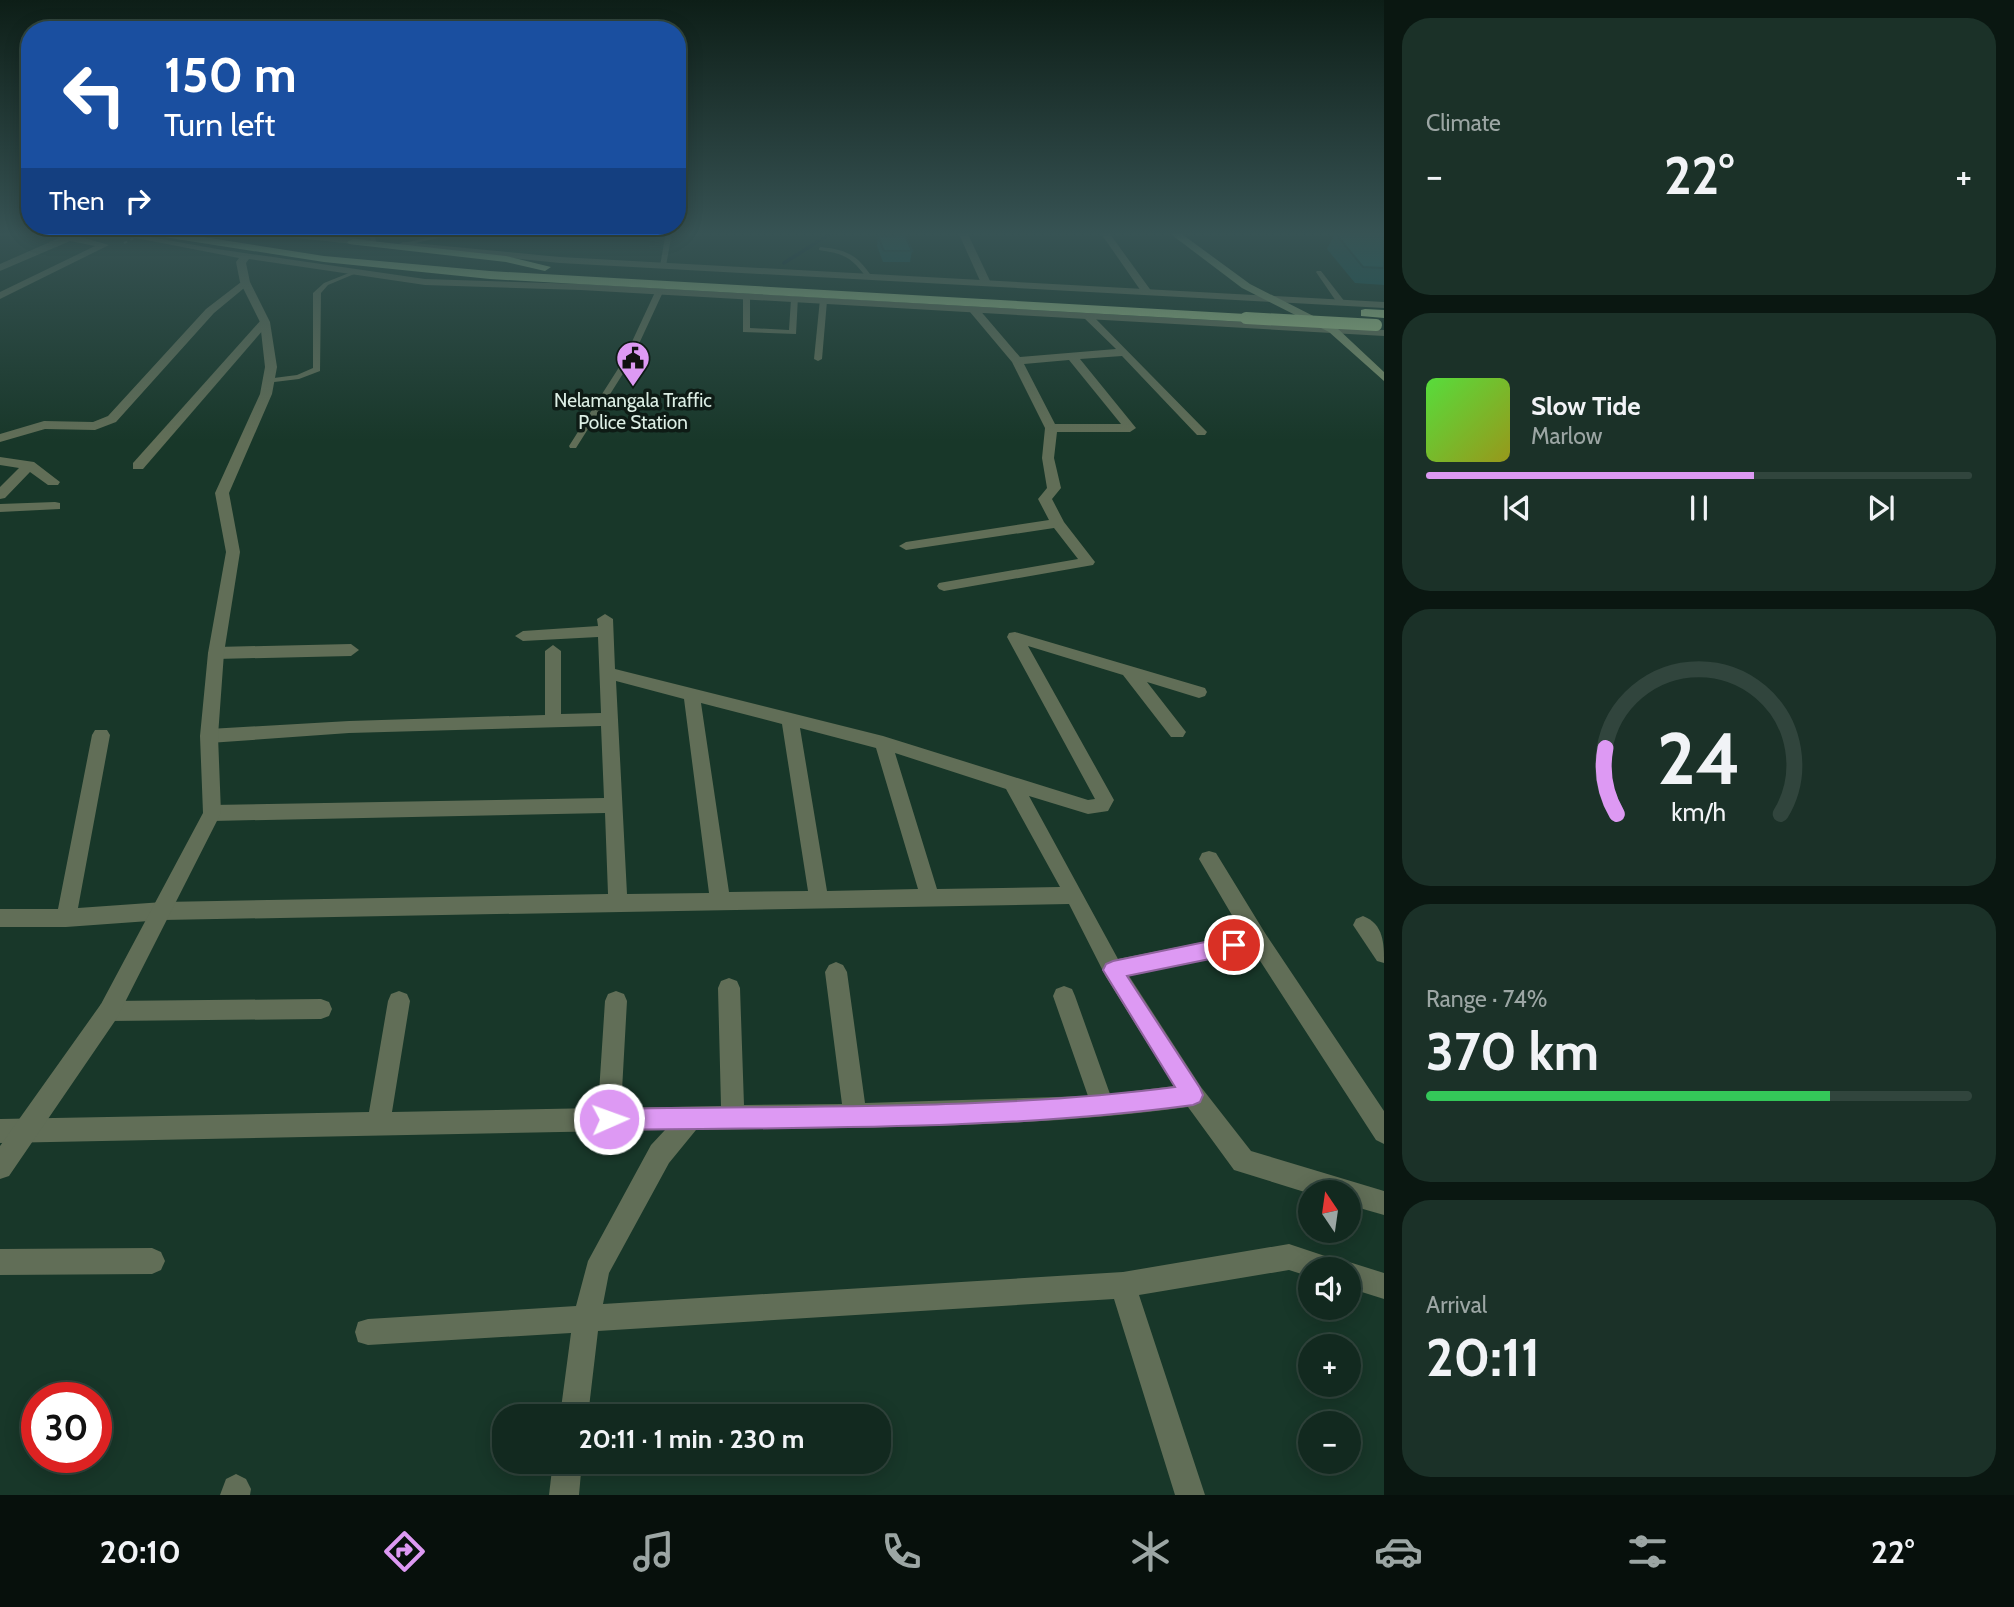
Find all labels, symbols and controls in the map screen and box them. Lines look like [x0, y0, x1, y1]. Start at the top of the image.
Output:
text: 150 m [164, 45, 297, 104]
icon: left [49, 49, 140, 140]
text: Turn left [164, 105, 275, 144]
text: Climate [1426, 109, 1501, 137]
text: 22° [1664, 144, 1734, 207]
text: − [1426, 152, 1443, 199]
text: + [1955, 152, 1972, 199]
icon: right [119, 182, 157, 220]
text: Then [49, 185, 105, 217]
public building icon: Nelamangala Traffic Police Station [614, 339, 652, 388]
place label: Nelamangala Traffic Police Station [554, 389, 712, 434]
text: Slow Tide [1531, 390, 1641, 422]
text: Marlow [1531, 422, 1602, 450]
icon: previous [1498, 489, 1536, 527]
icon: pause [1680, 489, 1718, 527]
icon: next [1862, 489, 1900, 527]
text: 24 [1657, 714, 1741, 802]
text: km/h [1672, 796, 1726, 826]
pin [1204, 915, 1264, 975]
icon: arrive [1215, 926, 1253, 964]
text: Range · 74% [1426, 985, 1547, 1013]
text: 370 km [1426, 1020, 1599, 1083]
position arrow [572, 1082, 646, 1156]
north arrow [1298, 1180, 1362, 1242]
map controls [1298, 1180, 1361, 1474]
button: sound [1298, 1257, 1361, 1320]
text: Arrival [1426, 1291, 1487, 1319]
text: 20:11 [1426, 1326, 1540, 1389]
button: + [1298, 1334, 1361, 1397]
speed limit sign: 30 [21, 1382, 112, 1473]
button: − [1298, 1411, 1361, 1474]
text: 20:11 · 1 min · 230 m [579, 1423, 804, 1455]
icon: directions [380, 1527, 429, 1576]
icon: music [629, 1527, 678, 1576]
icon: phone [877, 1527, 926, 1576]
icon: climate [1126, 1527, 1175, 1576]
icon: car [1374, 1527, 1423, 1576]
icon: filters [1623, 1527, 1672, 1576]
text: 20:10 [100, 1532, 181, 1571]
text: 22° [1871, 1532, 1914, 1571]

